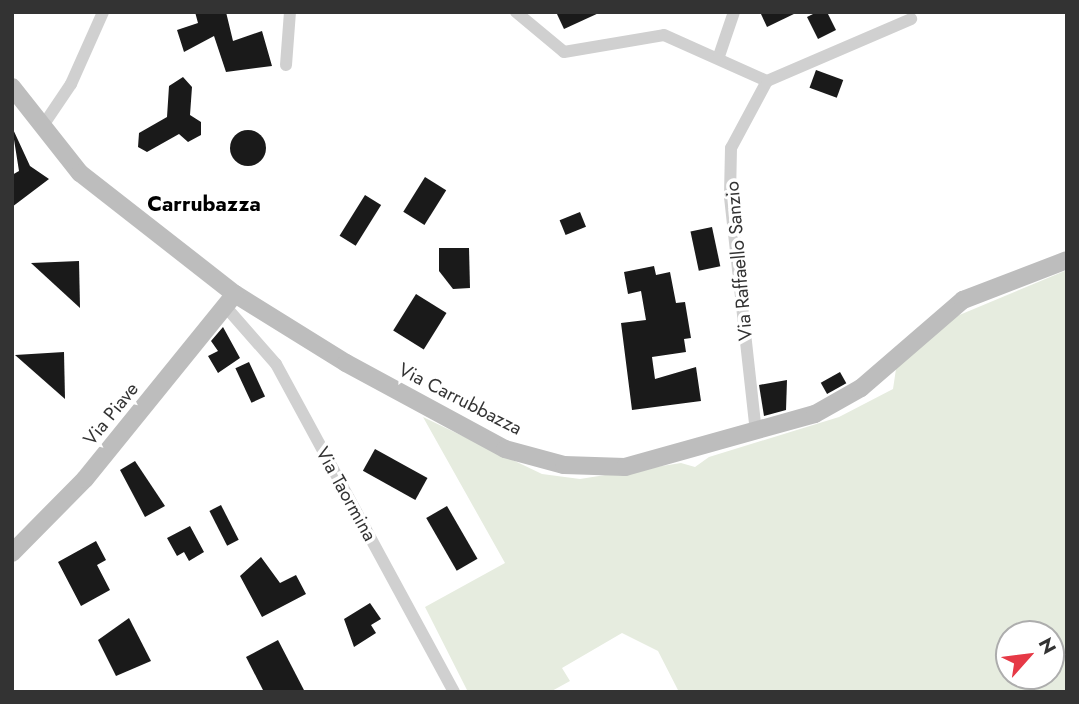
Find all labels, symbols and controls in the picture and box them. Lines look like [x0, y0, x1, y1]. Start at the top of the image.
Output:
street label: Via Raffaello Sanzio [721, 180, 757, 342]
district label: Carrubazza [147, 191, 261, 217]
street label: Via Carrubbazza [394, 358, 526, 440]
street label: Via Piave [79, 378, 143, 450]
street label: Via Taormina [311, 443, 381, 545]
north arrow [995, 620, 1065, 690]
text: N [1032, 633, 1063, 659]

